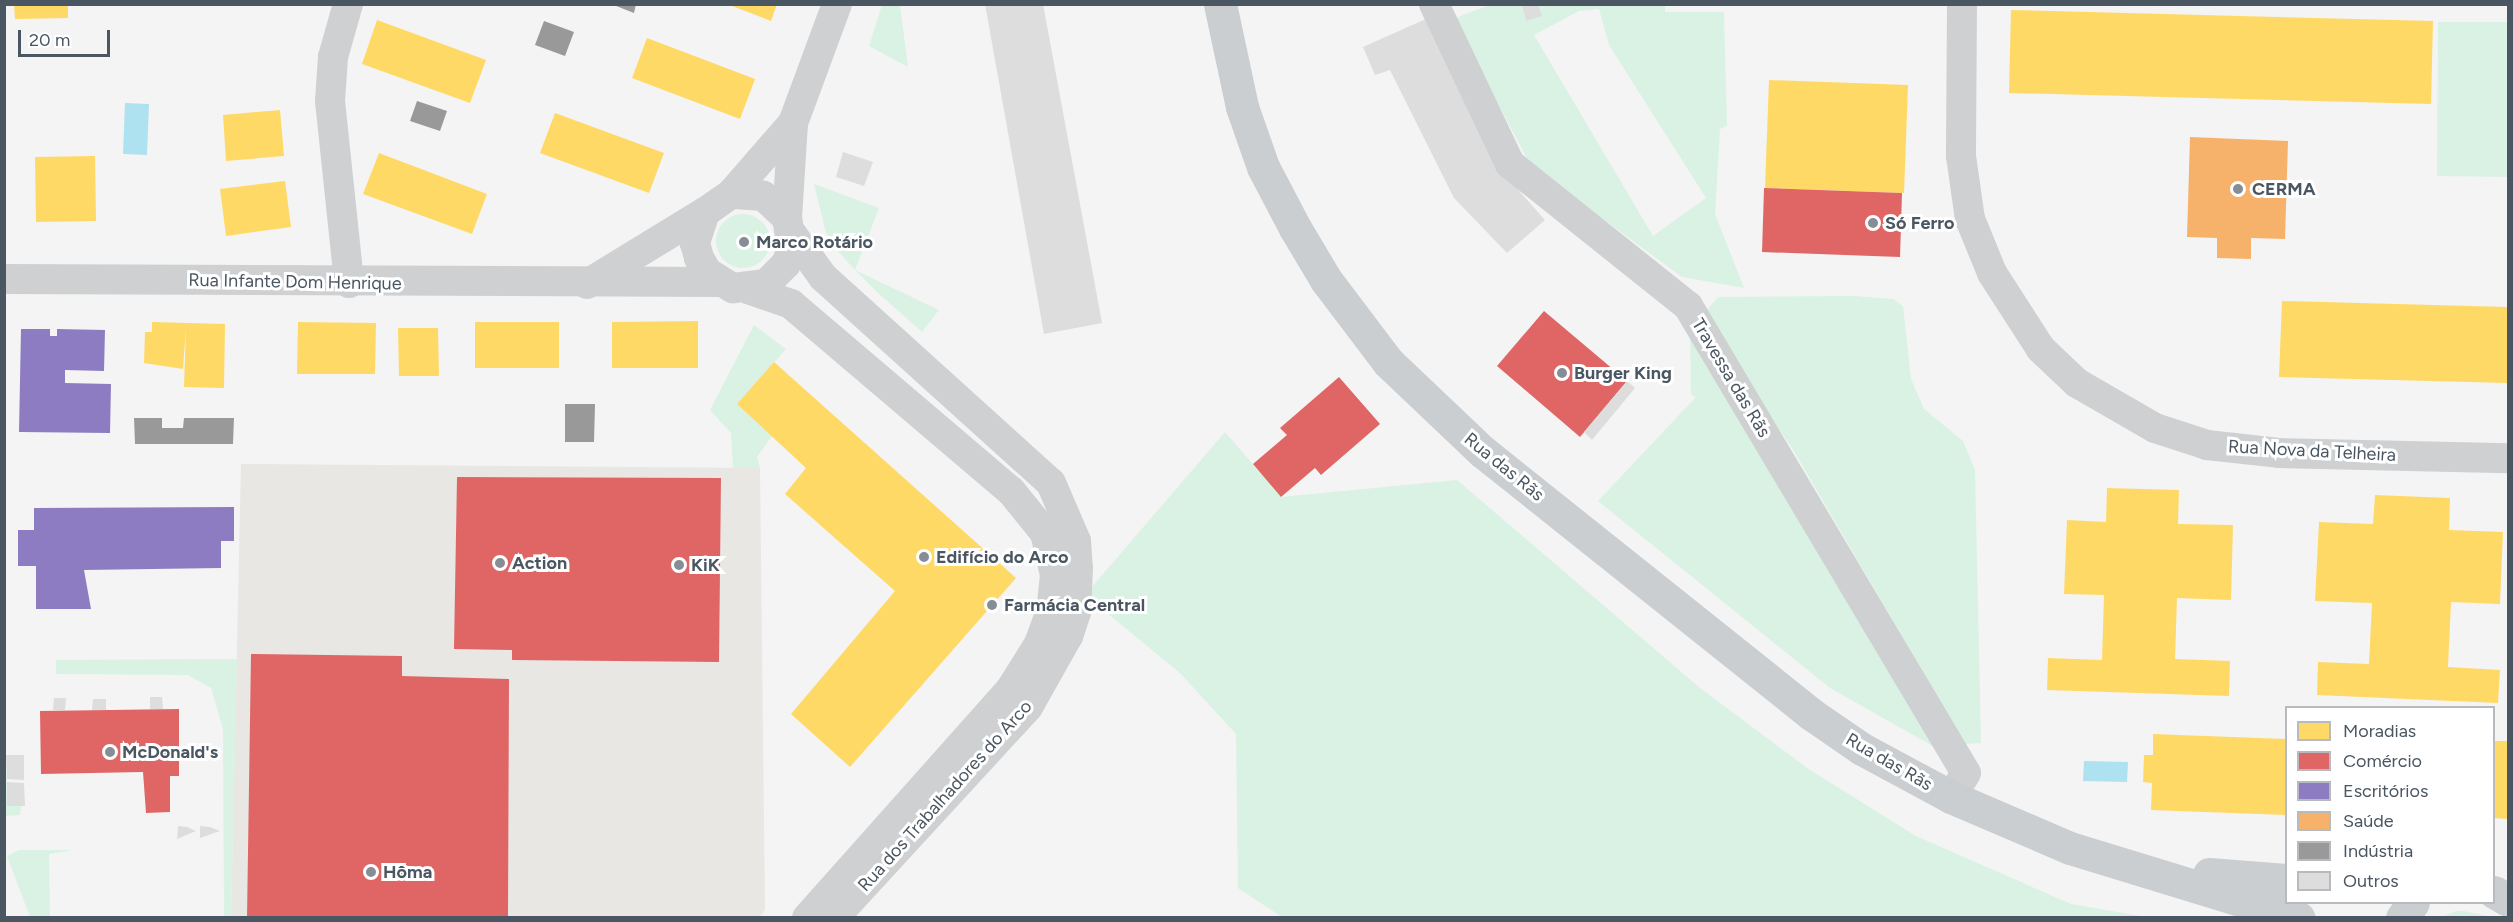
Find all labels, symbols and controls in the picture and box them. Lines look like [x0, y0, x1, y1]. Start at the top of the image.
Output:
scale bar [21, 18, 112, 56]
text: 20 m [29, 29, 70, 51]
place label: CERMA [2252, 178, 2316, 200]
marker: CERMA [2229, 180, 2247, 198]
place label: Só Ferro [1885, 212, 1955, 234]
marker: Só Ferro [1866, 216, 1880, 230]
place label: Marco Rotário [756, 231, 873, 253]
marker: Marco Rotário [737, 235, 751, 249]
street label: Rua Infante Dom Henrique [188, 269, 402, 295]
street label: Travessa das Rãs [1687, 315, 1775, 441]
place label: Burger King [1574, 362, 1672, 384]
marker: Burger King [1555, 366, 1569, 380]
street label: Rua das Rãs [1460, 428, 1548, 506]
street label: Rua Nova da Telheira [2228, 436, 2396, 466]
place label: Edifício do Arco [936, 546, 1069, 568]
marker: Edifício do Arco [917, 550, 931, 564]
place label: Action [512, 552, 567, 574]
place label: KiK [691, 554, 720, 576]
marker: Action [493, 556, 507, 570]
marker: KiK [672, 558, 686, 572]
place label: Farmácia Central [1004, 594, 1145, 616]
marker: Farmácia Central [985, 598, 999, 612]
street label: Rua dos Trabalhadores do Arco [853, 696, 1037, 896]
legend [2285, 706, 2495, 904]
text: Moradias [2343, 720, 2416, 742]
street label: Rua das Rãs [1842, 729, 1936, 795]
place label: McDonald's [122, 741, 218, 763]
marker: McDonald's [103, 745, 117, 759]
text: Comércio [2343, 750, 2422, 772]
text: Escritórios [2343, 780, 2428, 802]
text: Saúde [2343, 810, 2394, 832]
text: Indústria [2343, 840, 2413, 862]
place label: Hôma [383, 861, 432, 883]
marker: Hôma [364, 865, 378, 879]
text: Outros [2343, 870, 2399, 892]

